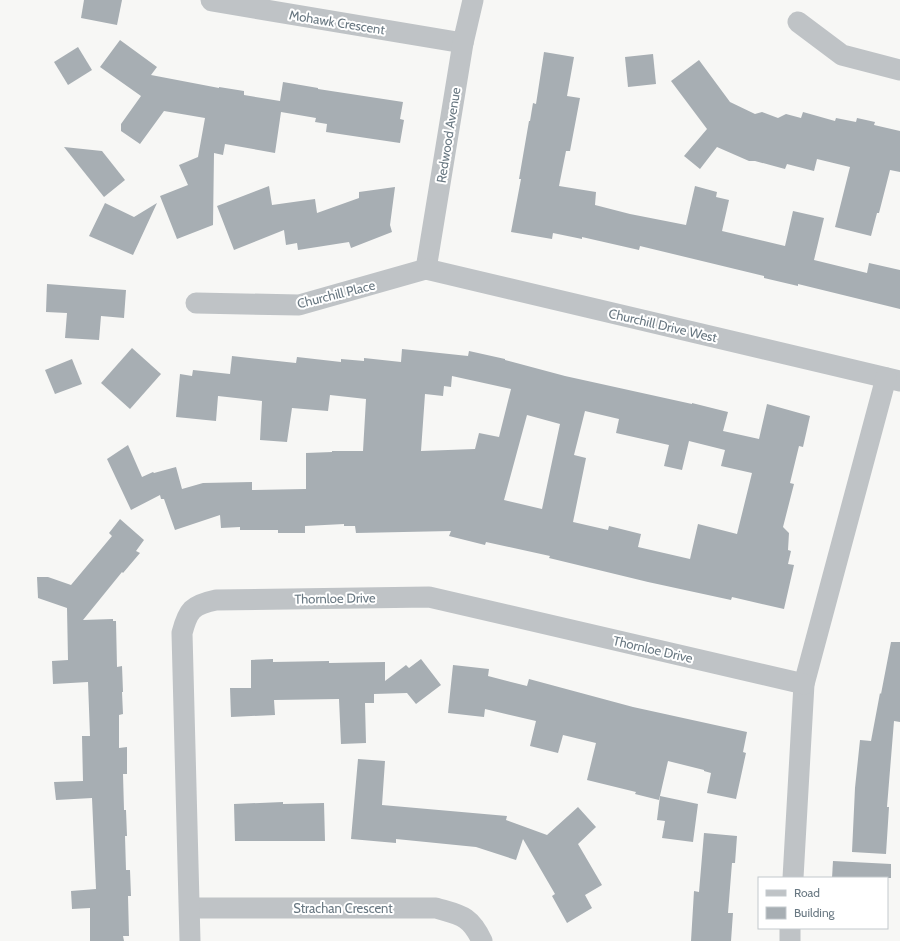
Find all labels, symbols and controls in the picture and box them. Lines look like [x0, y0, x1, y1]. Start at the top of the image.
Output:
street label: Mohawk Crescent [288, 7, 387, 38]
street label: Redwood Avenue [433, 86, 464, 184]
street label: Churchill Place [295, 277, 377, 311]
street label: Churchill Drive West [607, 305, 719, 345]
street label: Thornloe Drive [294, 589, 376, 607]
street label: Thornloe Drive [612, 632, 695, 666]
legend [758, 877, 888, 929]
text: Road [794, 885, 820, 900]
street label: Strachan Crescent [293, 900, 393, 916]
text: Building [794, 905, 836, 920]

